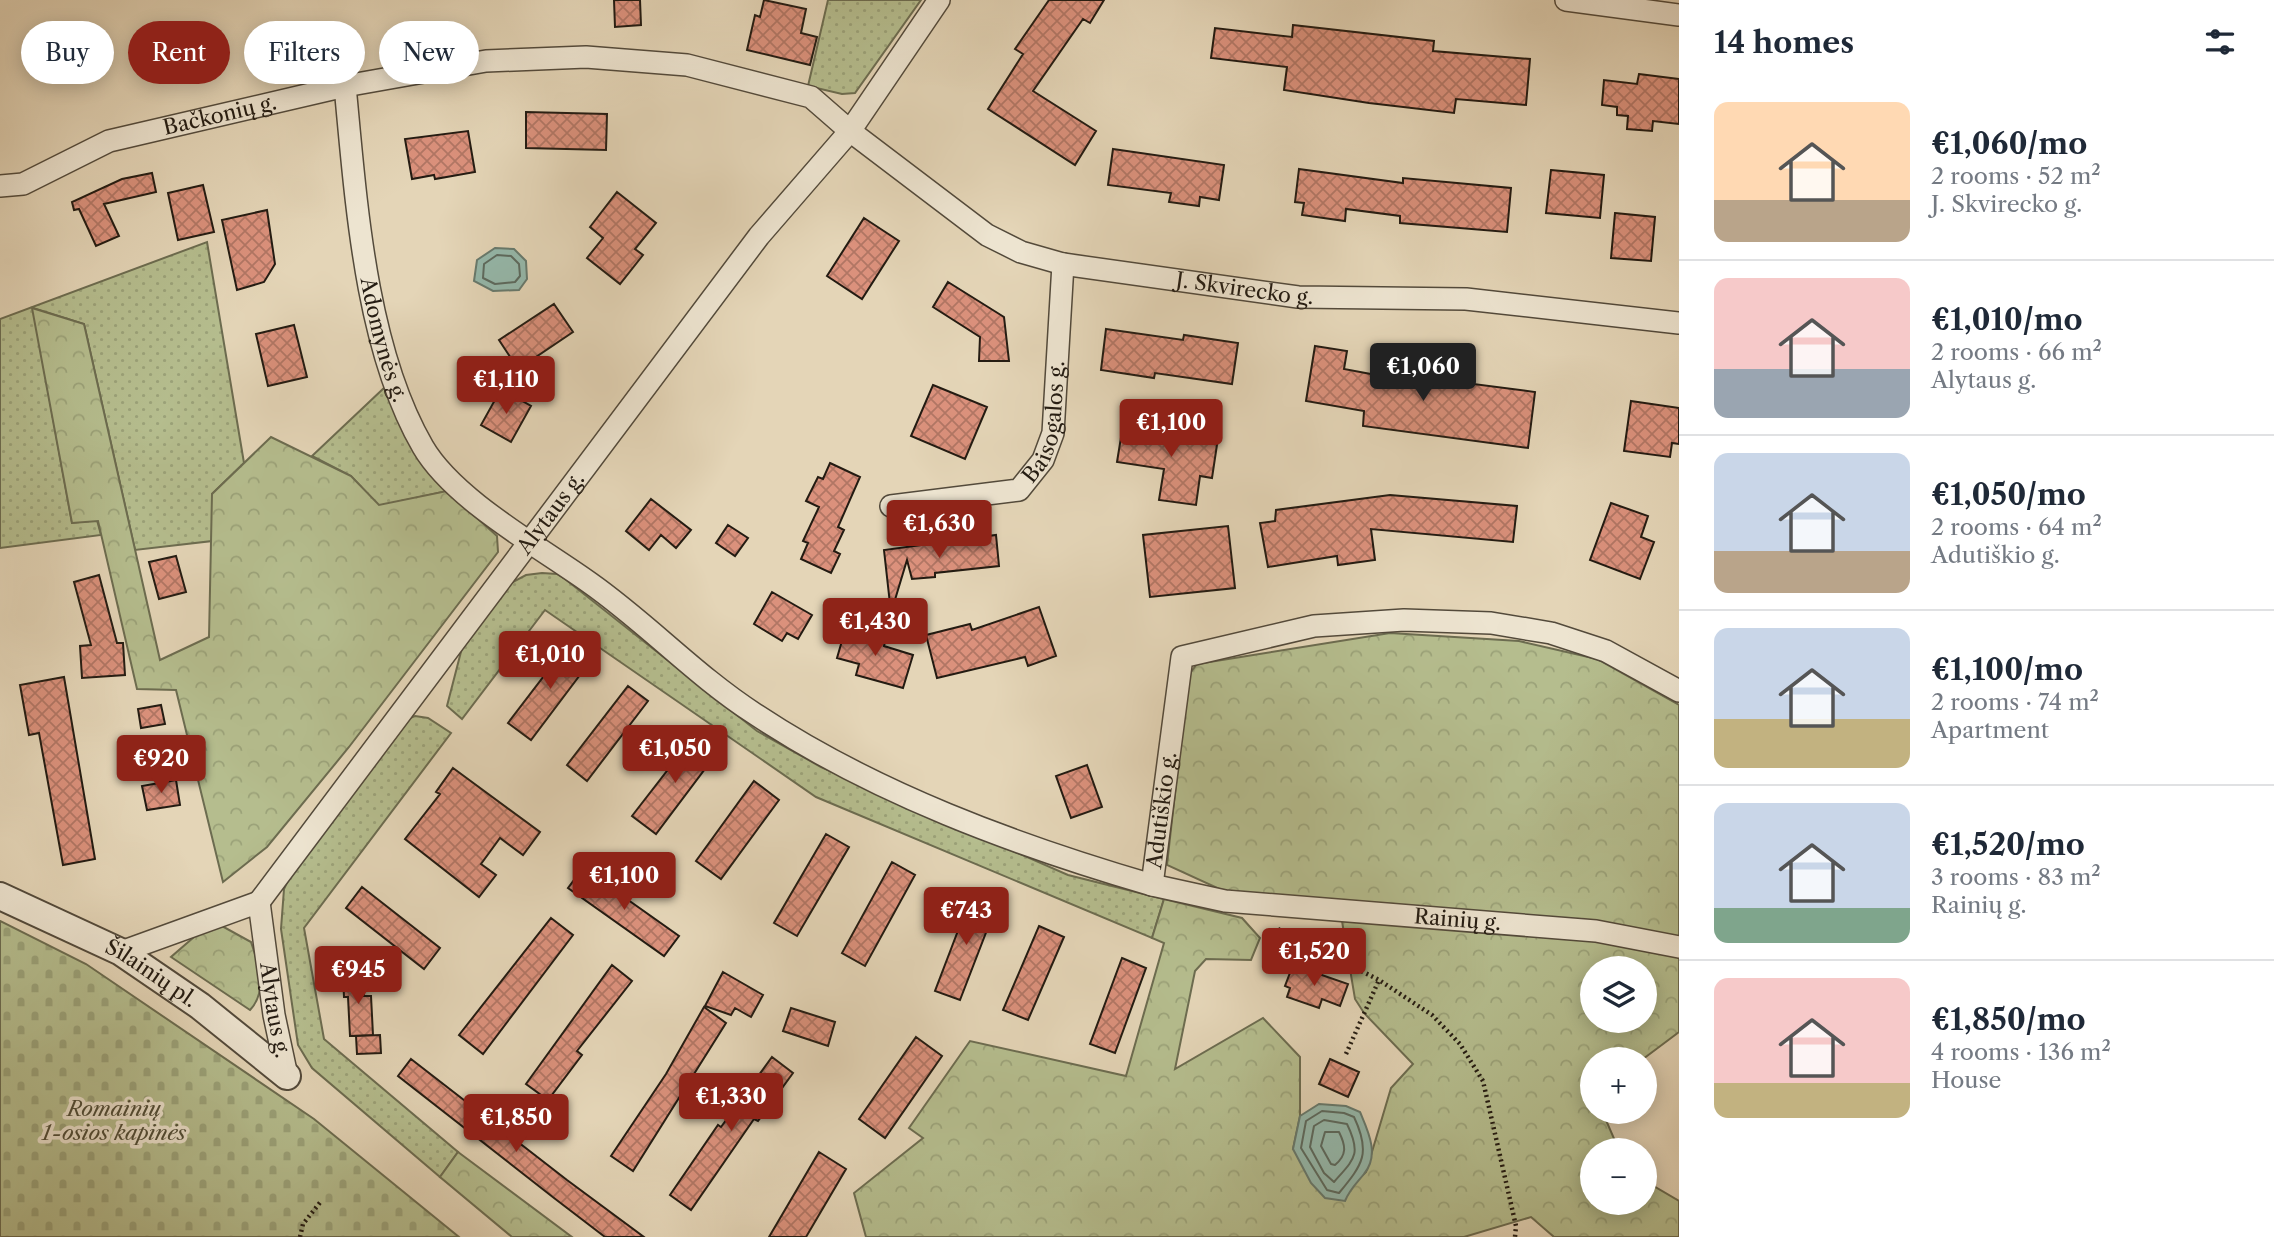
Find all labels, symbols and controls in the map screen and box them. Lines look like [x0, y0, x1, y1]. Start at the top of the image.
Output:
chip: Buy [21, 21, 114, 84]
chip: Rent [128, 21, 230, 84]
chip: Filters [244, 21, 365, 84]
chip: New [379, 21, 479, 84]
icon: filters [2201, 23, 2239, 61]
text: 14 homes [1714, 24, 1854, 61]
street label: Bačkonių g. [161, 89, 279, 140]
text: €1,060/mo [1931, 125, 2087, 162]
icon: home [1770, 130, 1854, 214]
text: 2 rooms · 52 m² [1931, 162, 2101, 190]
text: J. Skvirecko g. [1931, 190, 2082, 218]
street label: J. Skvirecko g. [1171, 267, 1313, 309]
street label: Adomynės g. [355, 274, 413, 405]
text: €1,010/mo [1931, 301, 2083, 338]
icon: home [1770, 306, 1854, 390]
text: 2 rooms · 66 m² [1931, 338, 2102, 366]
pin: €1,060 [1366, 344, 1480, 403]
text: €1,060 [1386, 352, 1460, 380]
pin: €1,110 [449, 356, 563, 416]
street label: Baisogalos g. [1017, 360, 1069, 488]
text: €1,110 [473, 365, 539, 393]
text: Alytaus g. [1931, 366, 2036, 394]
pin: €1,100 [1114, 400, 1228, 459]
text: €1,100 [1136, 408, 1206, 436]
street label: Alytaus g. [511, 467, 589, 560]
text: €1,050/mo [1931, 476, 2086, 513]
icon: home [1770, 481, 1854, 565]
pin: €1,630 [882, 500, 996, 560]
text: €1,630 [903, 509, 975, 537]
text: 2 rooms · 64 m² [1931, 513, 2102, 541]
text: Adutiškio g. [1931, 541, 2060, 569]
pin: €1,430 [818, 598, 932, 658]
text: €1,430 [839, 607, 911, 635]
pin: €1,010 [493, 632, 607, 691]
text: €1,010 [515, 640, 585, 668]
text: €1,100/mo [1931, 651, 2083, 688]
icon: home [1770, 656, 1854, 740]
text: 2 rooms · 74 m² [1931, 688, 2099, 716]
text: Apartment [1931, 716, 2049, 744]
pin: €1,050 [618, 726, 732, 785]
text: €1,050 [638, 734, 712, 762]
pin: €920 [120, 736, 202, 795]
text: €920 [133, 744, 189, 772]
street label: Adutiškio g. [1141, 750, 1181, 871]
text: €1,520/mo [1931, 826, 2085, 863]
icon: home [1770, 831, 1854, 915]
pin: €1,100 [567, 852, 681, 912]
text: €1,100 [589, 861, 659, 889]
text: 3 rooms · 83 m² [1931, 863, 2101, 891]
pin: €743 [925, 888, 1007, 947]
text: Rainių g. [1931, 891, 2026, 919]
text: €743 [940, 896, 992, 924]
street label: Rainių g. [1413, 903, 1502, 935]
pin: €1,520 [1257, 928, 1371, 988]
street label: Šilainių pl. [101, 934, 202, 1012]
text: €1,520 [1278, 937, 1350, 965]
pin: €945 [317, 946, 399, 1006]
text: €945 [331, 955, 385, 983]
map controls [1580, 956, 1657, 1215]
button: layers [1580, 956, 1657, 1033]
street label: Alytaus g. [255, 960, 296, 1060]
text: €1,850/mo [1931, 1001, 2086, 1038]
icon: home [1770, 1006, 1854, 1090]
text: 4 rooms · 136 m² [1931, 1038, 2111, 1066]
button: + [1580, 1047, 1657, 1124]
text: House [1931, 1066, 2001, 1094]
pin: €1,330 [674, 1074, 788, 1133]
text: €1,330 [695, 1082, 767, 1110]
pin: €1,850 [459, 1094, 573, 1154]
park label: Romainių 1-osios kapinės [41, 1096, 187, 1145]
text: €1,850 [480, 1103, 552, 1131]
button: − [1580, 1138, 1657, 1215]

